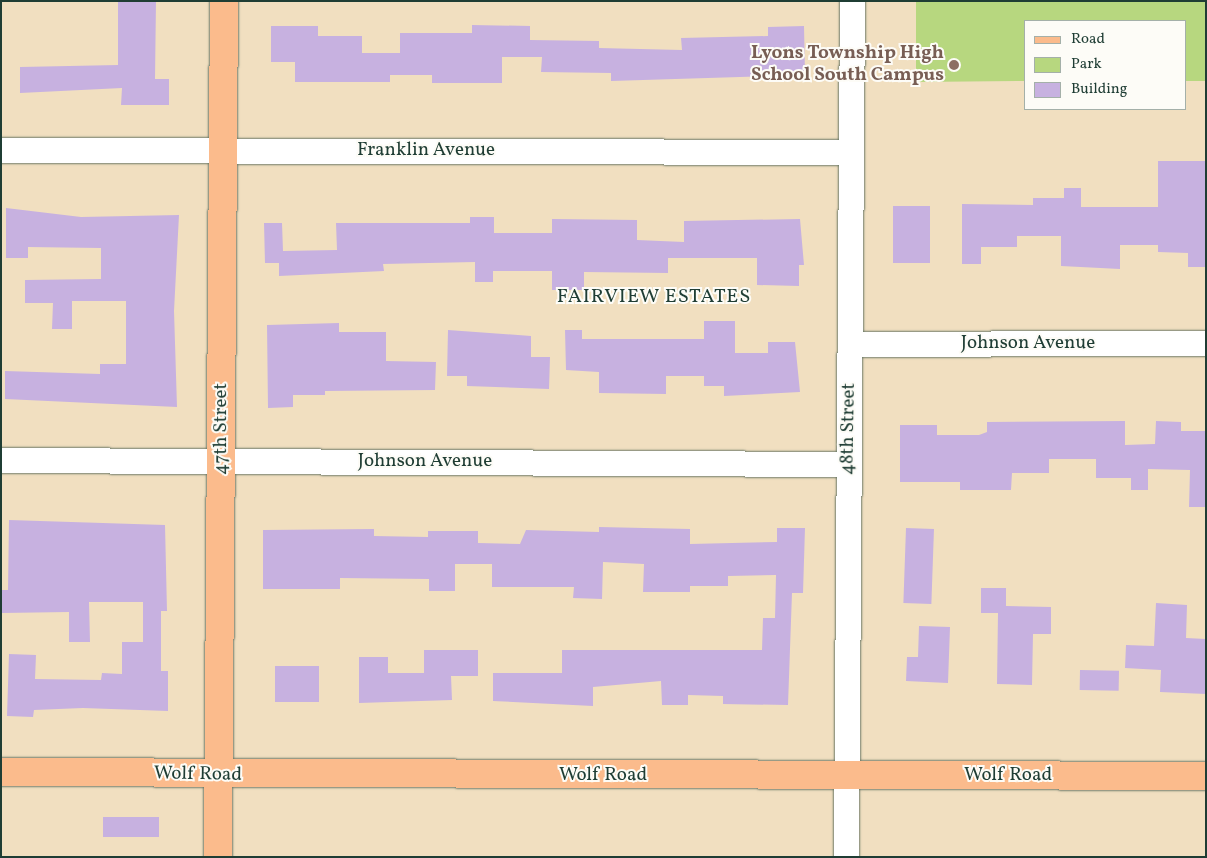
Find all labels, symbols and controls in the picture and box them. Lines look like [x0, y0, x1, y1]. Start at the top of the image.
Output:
legend [1024, 20, 1187, 110]
text: Road [1071, 29, 1105, 50]
place label: Lyons Township High School South Campus [751, 43, 944, 87]
text: Park [1071, 54, 1102, 75]
marker: Lyons Township High School South Campus [948, 59, 960, 71]
text: Building [1071, 79, 1127, 100]
street label: Franklin Avenue [357, 140, 495, 162]
district label: FAIRVIEW ESTATES [554, 285, 754, 309]
street label: Johnson Avenue [961, 333, 1095, 355]
street label: 47th Street [211, 383, 233, 475]
street label: 48th Street [837, 383, 861, 475]
street label: Johnson Avenue [358, 451, 492, 473]
street label: Wolf Road [155, 763, 241, 787]
street label: Wolf Road [560, 765, 646, 787]
street label: Wolf Road [965, 765, 1051, 787]

